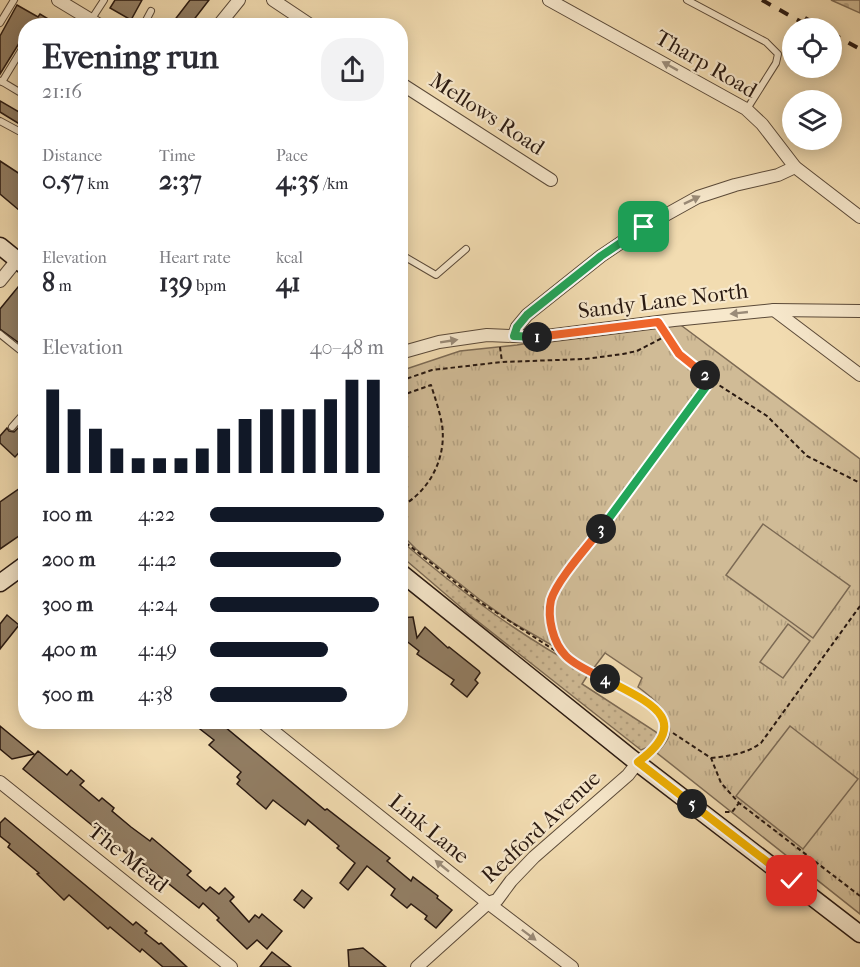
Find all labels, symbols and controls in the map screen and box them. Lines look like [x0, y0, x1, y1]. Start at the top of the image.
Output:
map controls [782, 18, 842, 150]
button: locate [782, 18, 842, 78]
street label: Tharp Road [650, 24, 762, 104]
text: Evening run [42, 38, 219, 77]
button: share [321, 38, 384, 101]
one-way arrow [661, 61, 678, 71]
street label: Mellows Road [425, 67, 550, 161]
text: 21:16 [42, 80, 82, 103]
button: layers [782, 90, 842, 150]
text: Distance [42, 146, 102, 165]
text: Time [159, 146, 195, 165]
text: Pace [276, 146, 308, 165]
text: 0.57 [42, 165, 84, 196]
text: 2:37 [159, 165, 202, 196]
text: 4:35 [276, 165, 320, 196]
text: km [84, 174, 109, 193]
text: /km [320, 174, 348, 193]
one-way arrow [683, 196, 701, 206]
pin [618, 201, 669, 252]
icon: arrive [627, 210, 660, 243]
text: Elevation [42, 248, 107, 267]
text: Heart rate [159, 248, 231, 267]
text: kcal [276, 248, 303, 267]
text: 8 [42, 267, 55, 298]
text: 139 [159, 267, 193, 298]
text: 41 [276, 267, 301, 298]
text: m [55, 276, 72, 295]
text: bpm [193, 276, 226, 295]
street label: Sandy Lane North [577, 278, 750, 324]
one-way arrow [729, 308, 748, 318]
pin: 1 [522, 322, 552, 352]
text: 1 [534, 327, 540, 346]
text: Elevation [42, 336, 123, 359]
text: 40–48 m [310, 336, 384, 359]
one-way arrow [439, 336, 458, 345]
pin: 2 [690, 360, 720, 390]
text: 2 [701, 365, 709, 384]
text: 100 m [42, 503, 92, 526]
text: 4:22 [138, 503, 175, 526]
pin: 3 [586, 514, 616, 544]
text: 3 [598, 519, 604, 538]
text: 200 m [42, 548, 95, 571]
text: 4:42 [138, 548, 177, 571]
text: 300 m [42, 593, 93, 616]
text: 4:24 [138, 593, 177, 616]
text: 400 m [42, 638, 97, 661]
text: 4:49 [138, 638, 177, 661]
pin: 4 [590, 664, 620, 694]
text: 4 [600, 669, 610, 688]
text: 500 m [42, 683, 94, 706]
text: 4:38 [138, 683, 173, 706]
street label: Redford Avenue [476, 765, 606, 889]
street label: Link Lane [384, 789, 474, 869]
pin: 5 [677, 789, 707, 819]
text: 5 [689, 794, 695, 813]
street label: The Mead [82, 818, 174, 899]
pin [766, 855, 817, 906]
one-way arrow [435, 860, 450, 873]
icon: check [775, 864, 808, 897]
one-way arrow [521, 929, 537, 941]

